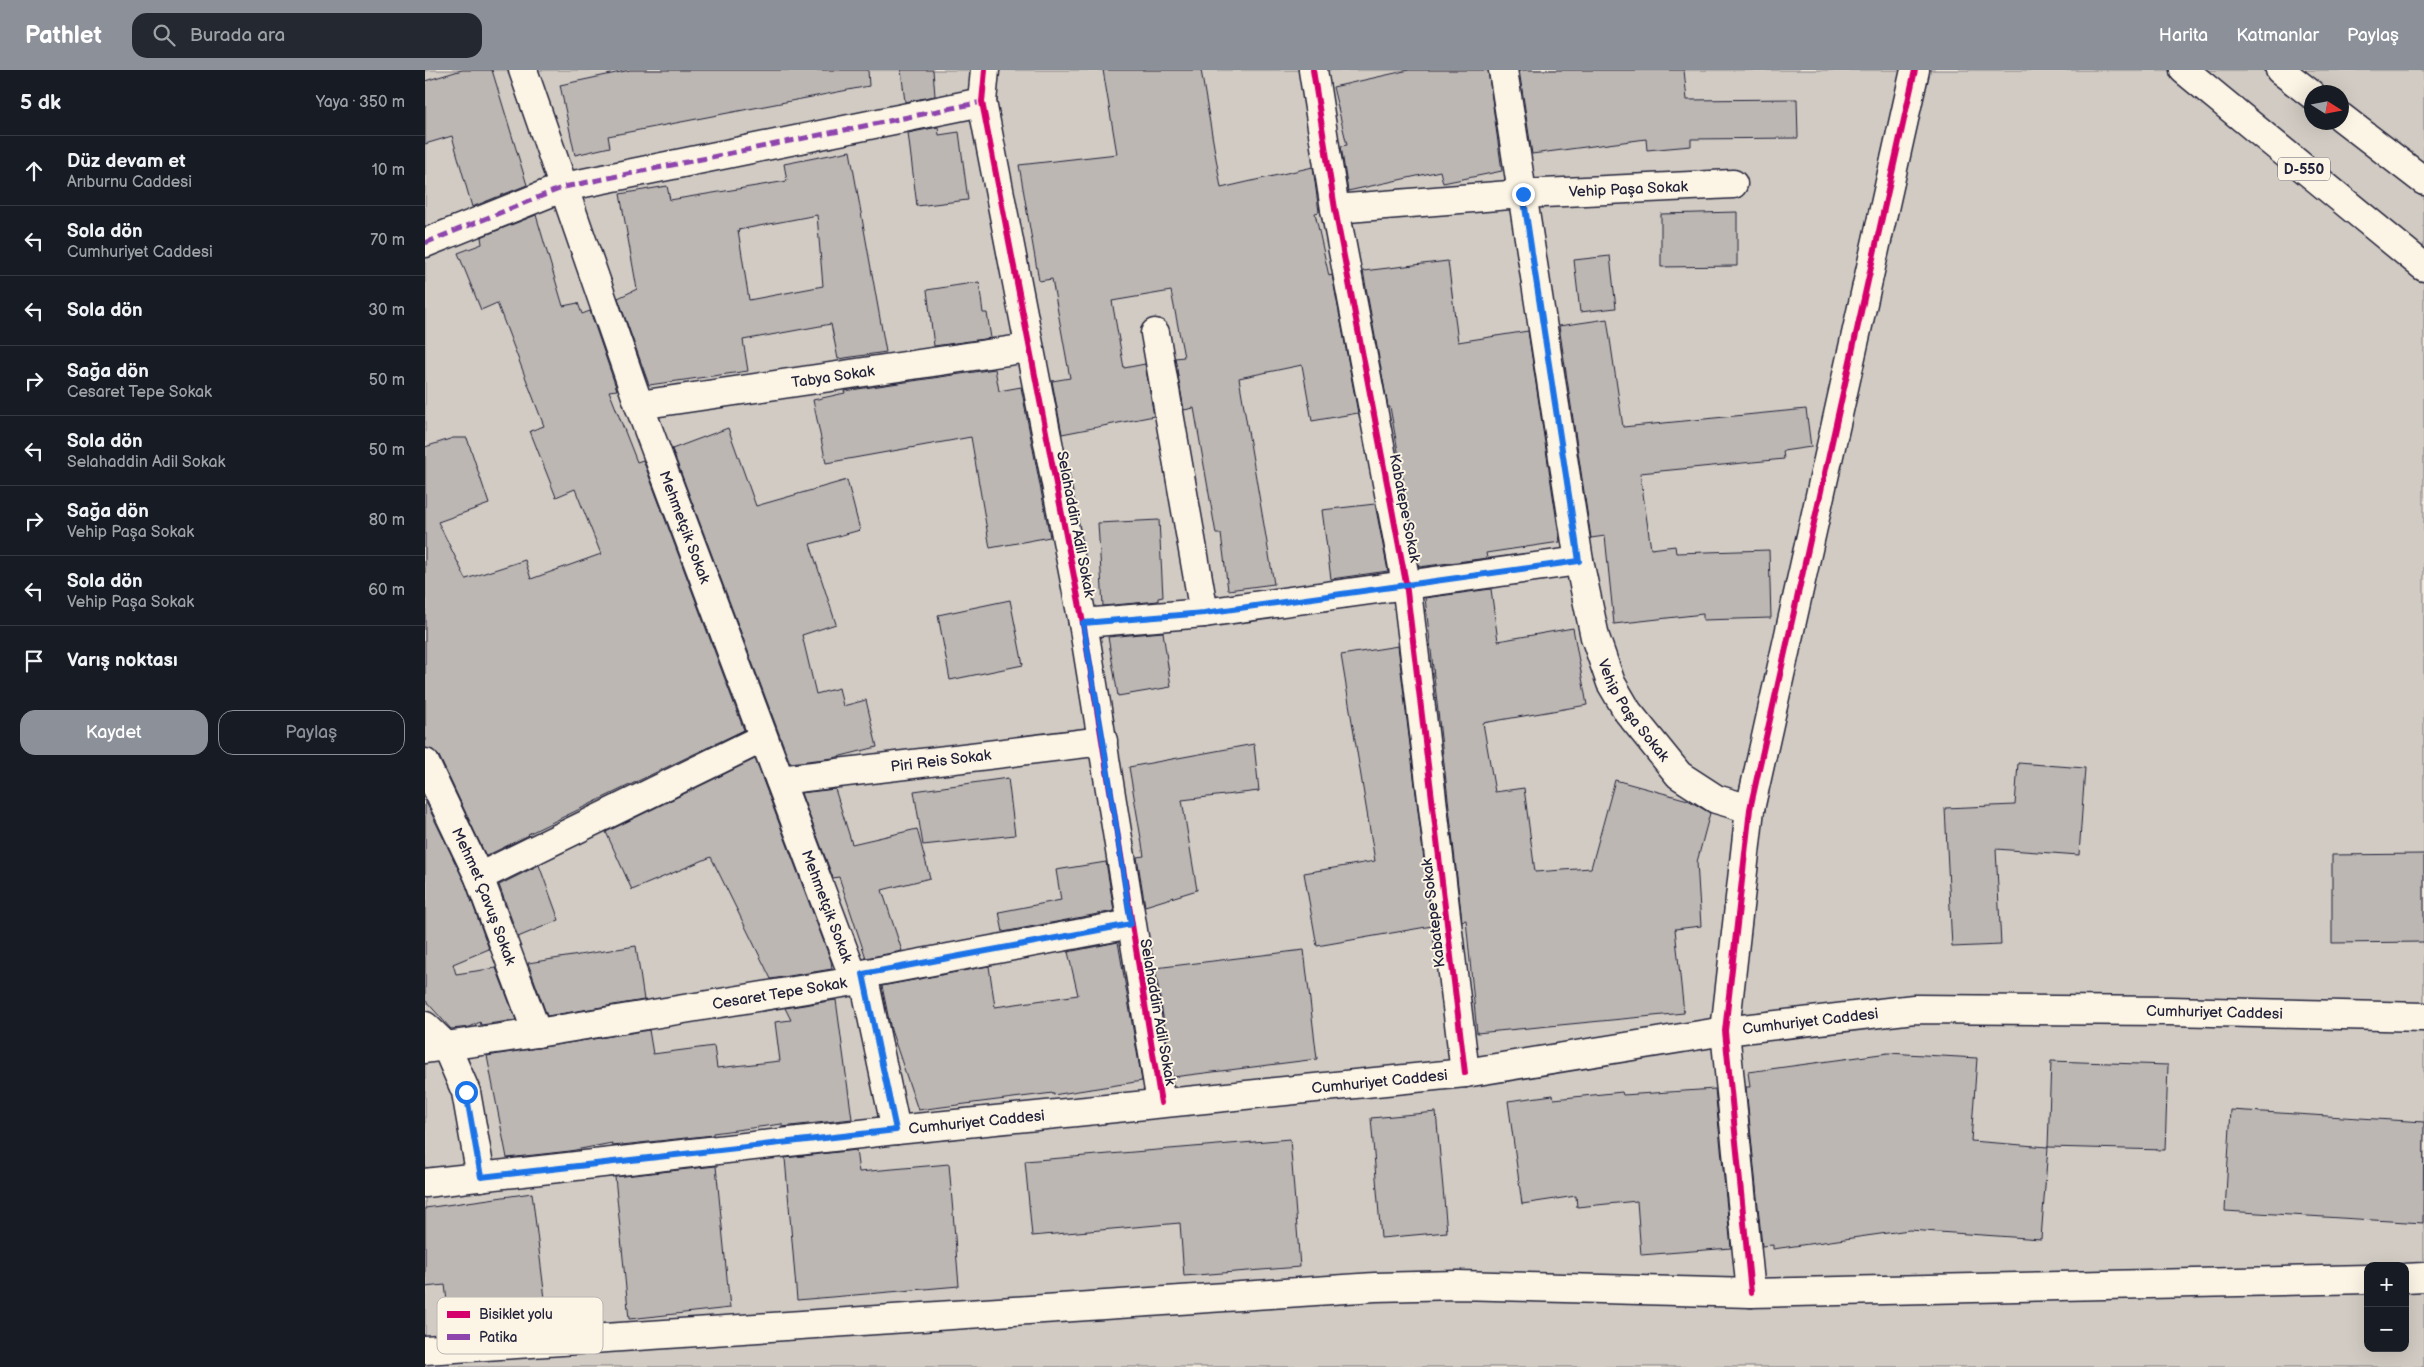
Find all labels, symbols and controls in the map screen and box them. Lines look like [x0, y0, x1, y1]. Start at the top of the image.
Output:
search box [132, 13, 482, 58]
text: Pathlet [25, 21, 102, 50]
icon: search [150, 21, 178, 49]
text: Burada ara [190, 24, 285, 47]
text: Harita [2159, 25, 2208, 46]
text: Katmanlar [2236, 25, 2319, 46]
text: Paylaş [2347, 25, 2399, 46]
north arrow [2304, 85, 2349, 130]
text: 5 dk [20, 90, 61, 115]
text: Yaya · 350 m [316, 93, 405, 112]
text: Düz devam et [67, 150, 186, 173]
icon: ahead [20, 157, 48, 185]
road number: D-550 [2278, 158, 2330, 180]
text: 10 m [372, 161, 405, 180]
text: Arıburnu Caddesi [67, 173, 192, 192]
street label: Vehip Paşa Sokak [1568, 177, 1689, 202]
route end [1512, 183, 1535, 206]
text: Sola dön [67, 220, 143, 243]
icon: left [20, 227, 48, 255]
text: 70 m [370, 231, 405, 250]
text: Cumhuriyet Caddesi [67, 243, 213, 262]
icon: left [20, 297, 48, 325]
text: Sola dön [67, 299, 143, 322]
text: 30 m [368, 301, 405, 320]
text: Sağa dön [67, 360, 149, 383]
street label: Tabya Sokak [790, 362, 876, 393]
icon: right [20, 367, 48, 395]
text: 50 m [369, 371, 405, 390]
text: Cesaret Tepe Sokak [67, 383, 212, 402]
text: Sola dön [67, 430, 143, 453]
icon: left [20, 437, 48, 465]
text: 50 m [369, 441, 405, 460]
street label: Selahaddin Adil Sokak [1052, 449, 1099, 599]
street label: Kabatepe Sokak [1385, 452, 1424, 564]
text: Selahaddin Adil Sokak [67, 453, 225, 472]
street label: Mehmetçik Sokak [655, 468, 714, 587]
text: Sağa dön [67, 500, 149, 523]
icon: right [20, 507, 48, 535]
text: 80 m [369, 511, 405, 530]
text: Vehip Paşa Sokak [67, 523, 194, 542]
text: Sola dön [67, 570, 143, 593]
icon: left [20, 577, 48, 605]
text: 60 m [368, 581, 405, 600]
text: Vehip Paşa Sokak [67, 593, 194, 612]
icon: arrive [20, 647, 48, 675]
text: Varış noktası [67, 649, 178, 672]
street label: Vehip Paşa Sokak [1593, 657, 1674, 766]
button: Kaydet [20, 710, 208, 755]
button: Paylaş [218, 710, 405, 755]
street label: Piri Reis Sokak [890, 746, 993, 777]
street label: Mehmet Çavuş Sokak [447, 825, 520, 968]
street label: Mehmetçik Sokak [797, 848, 857, 966]
street label: Kabatepe Sokak [1417, 857, 1450, 969]
street label: Selahaddin Adil Sokak [1135, 937, 1180, 1087]
street label: Cesaret Tepe Sokak [711, 973, 849, 1014]
street label: Cumhuriyet Caddesi [2146, 1002, 2283, 1024]
street label: Cumhuriyet Caddesi [1741, 1004, 1879, 1039]
street label: Cumhuriyet Caddesi [1311, 1066, 1449, 1098]
route start [455, 1081, 478, 1104]
street label: Cumhuriyet Caddesi [908, 1106, 1046, 1139]
map controls [2364, 1262, 2409, 1352]
button: + [2364, 1262, 2409, 1307]
legend [437, 1297, 603, 1354]
text: Bisiklet yolu [479, 1306, 553, 1323]
button: − [2364, 1307, 2409, 1352]
text: Patika [479, 1329, 517, 1346]

